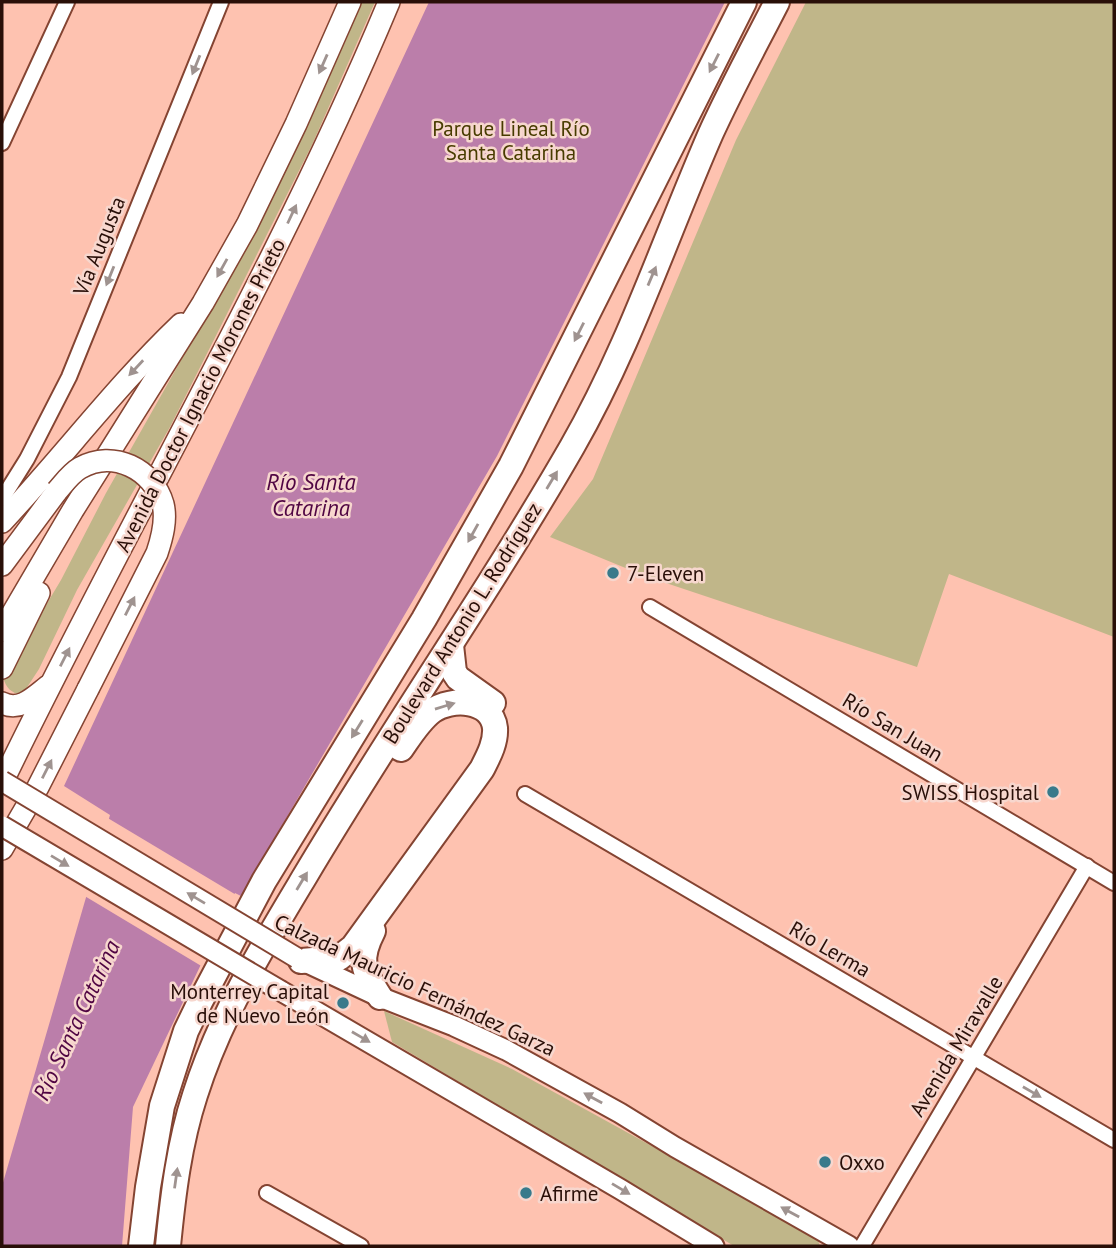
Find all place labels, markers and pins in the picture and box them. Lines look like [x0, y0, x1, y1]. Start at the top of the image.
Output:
place label: 7-Eleven [627, 560, 704, 587]
marker: 7-Eleven [605, 565, 621, 581]
place label: SWISS Hospital [902, 779, 1039, 806]
marker: SWISS Hospital [1045, 784, 1061, 800]
place label: Monterrey Capital de Nuevo León [170, 978, 329, 1029]
marker: Monterrey Capital de Nuevo León [335, 995, 351, 1011]
place label: Oxxo [839, 1149, 885, 1176]
marker: Oxxo [817, 1154, 833, 1170]
place label: Afirme [540, 1180, 599, 1207]
marker: Afirme [518, 1185, 534, 1201]

